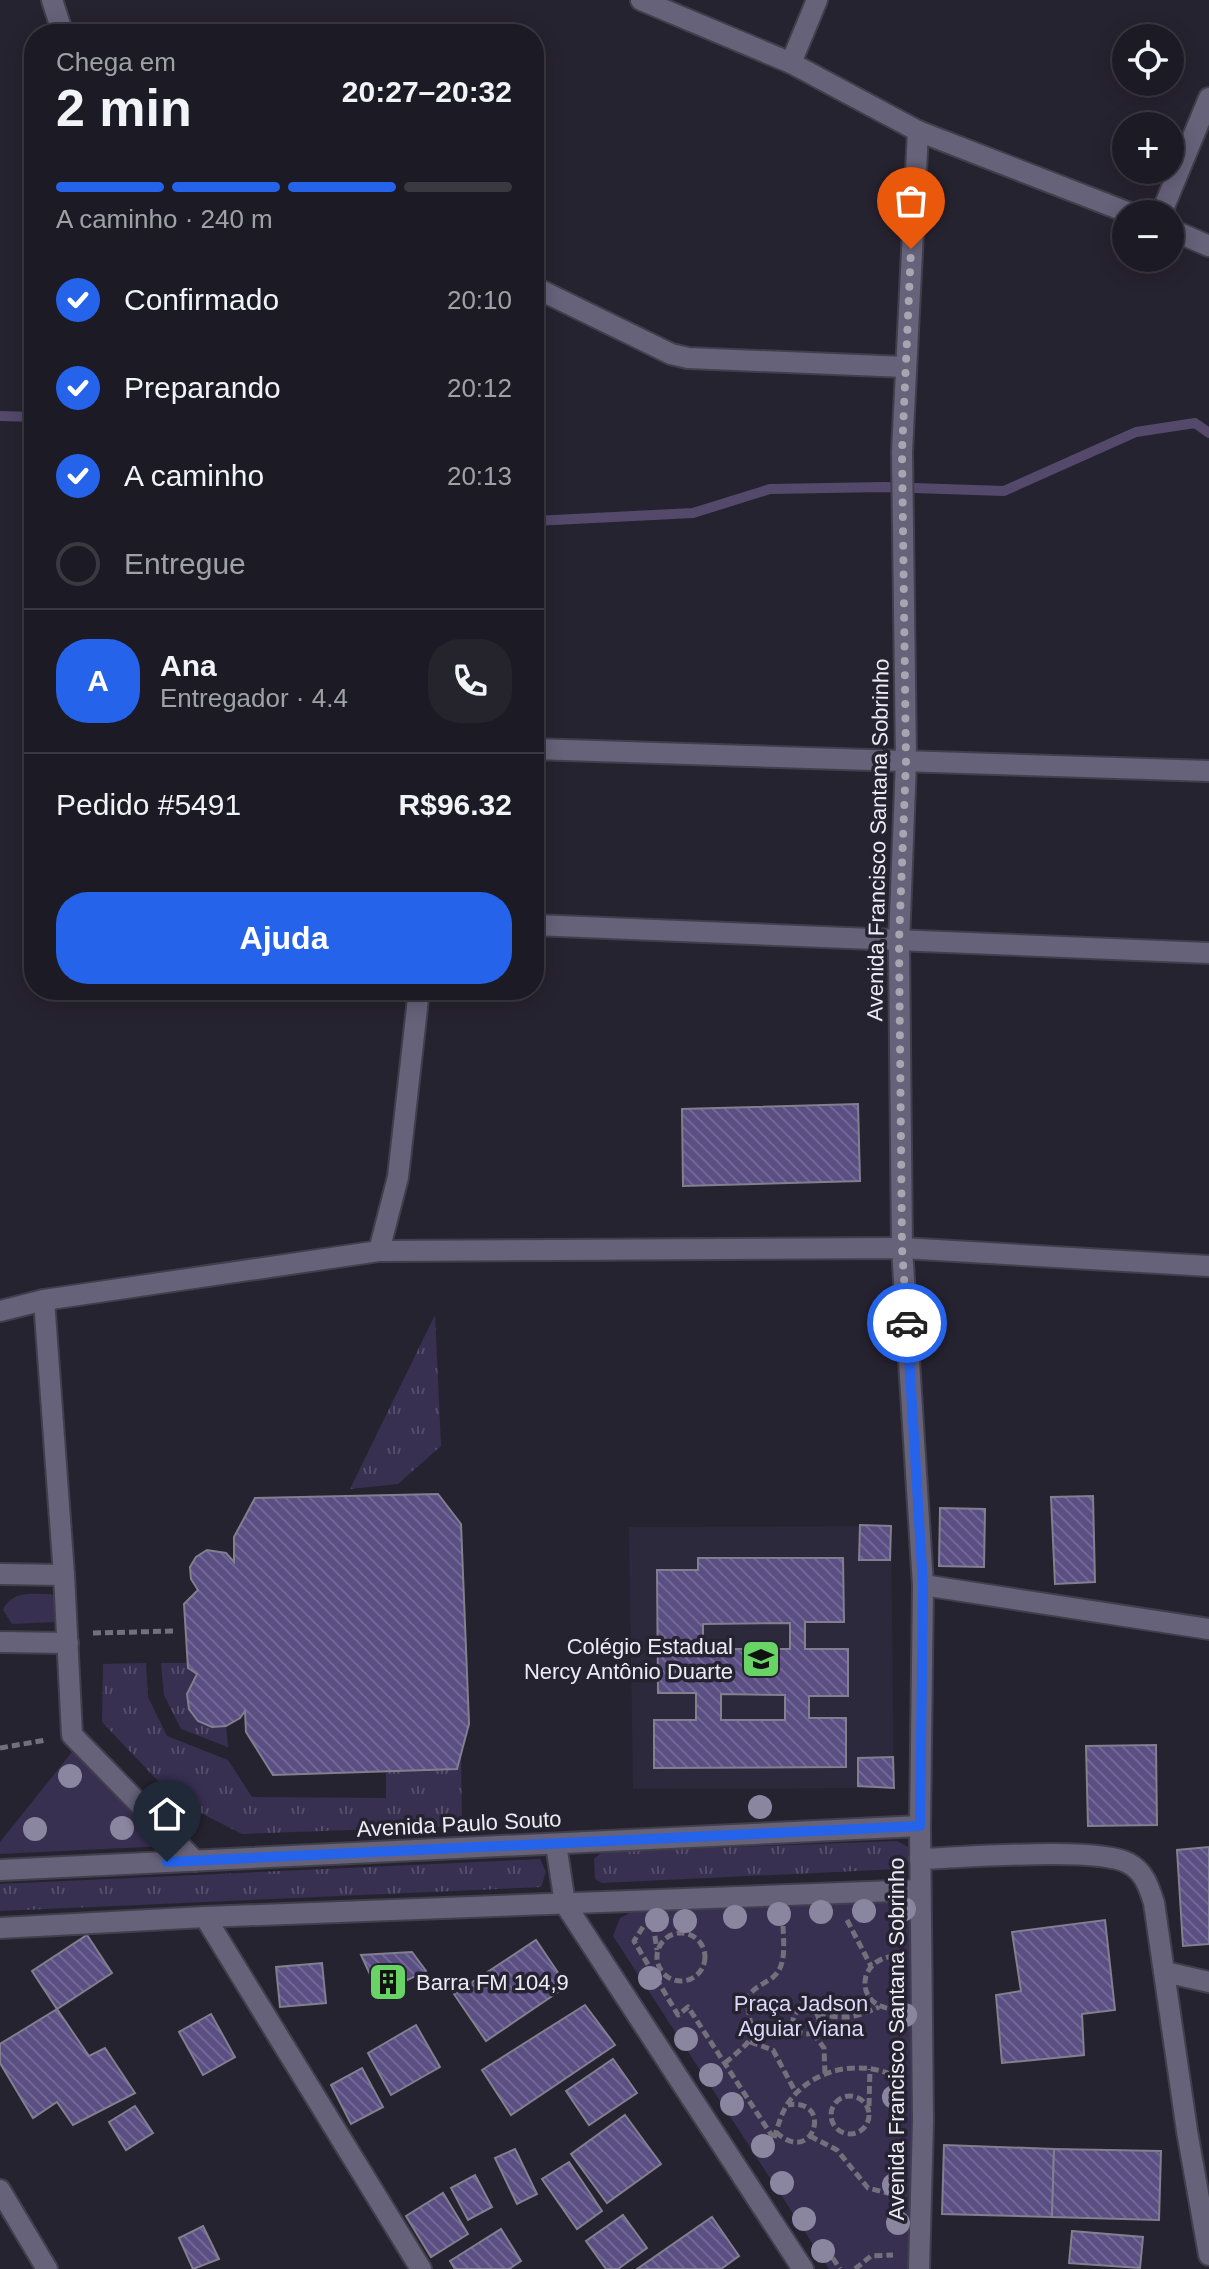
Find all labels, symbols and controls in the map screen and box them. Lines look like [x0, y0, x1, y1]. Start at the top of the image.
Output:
map controls [1112, 24, 1184, 272]
button: locate [1112, 24, 1184, 96]
text: Chega em [56, 47, 176, 77]
text: 20:27–20:32 [342, 75, 512, 108]
text: 2 min [56, 79, 192, 137]
button: + [1112, 112, 1184, 184]
pin [877, 167, 945, 249]
icon: bag [889, 179, 933, 223]
button: − [1112, 200, 1184, 272]
text: A caminho · 240 m [56, 204, 273, 234]
icon: check [56, 278, 100, 322]
text: Confirmado [124, 283, 279, 316]
text: 20:10 [447, 285, 512, 315]
icon: check [56, 366, 100, 410]
text: Preparando [124, 371, 281, 404]
text: 20:12 [447, 373, 512, 403]
icon: check [56, 454, 100, 498]
text: A caminho [124, 459, 264, 492]
text: 20:13 [447, 461, 512, 491]
text: Entregue [124, 547, 246, 580]
button: phone [428, 639, 512, 723]
text: Ana [160, 649, 217, 682]
street label: Avenida Francisco Santana Sobrinho [862, 658, 894, 1022]
text: A [87, 664, 109, 697]
text: Entregador · 4.4 [160, 683, 348, 713]
text: Pedido #5491 [56, 788, 241, 821]
text: R$96.32 [399, 788, 512, 821]
button: Ajuda [56, 892, 512, 984]
courier [867, 1283, 947, 1363]
icon: car [885, 1301, 929, 1345]
place label: Colégio Estadual Nercy Antônio Duarte [524, 1634, 733, 1684]
school or university icon: Colégio Estadual Nercy Antônio Duarte [740, 1638, 782, 1680]
pin [133, 1780, 201, 1862]
icon: home [145, 1792, 189, 1836]
street label: Avenida Paulo Souto [356, 1806, 562, 1842]
street label: Avenida Francisco Santana Sobrinho [884, 1858, 909, 2220]
building icon: Barra FM 104,9 [367, 1961, 409, 2003]
place label: Barra FM 104,9 [416, 1970, 569, 1995]
park label: Praça Jadson Aguiar Viana [734, 1991, 868, 2041]

